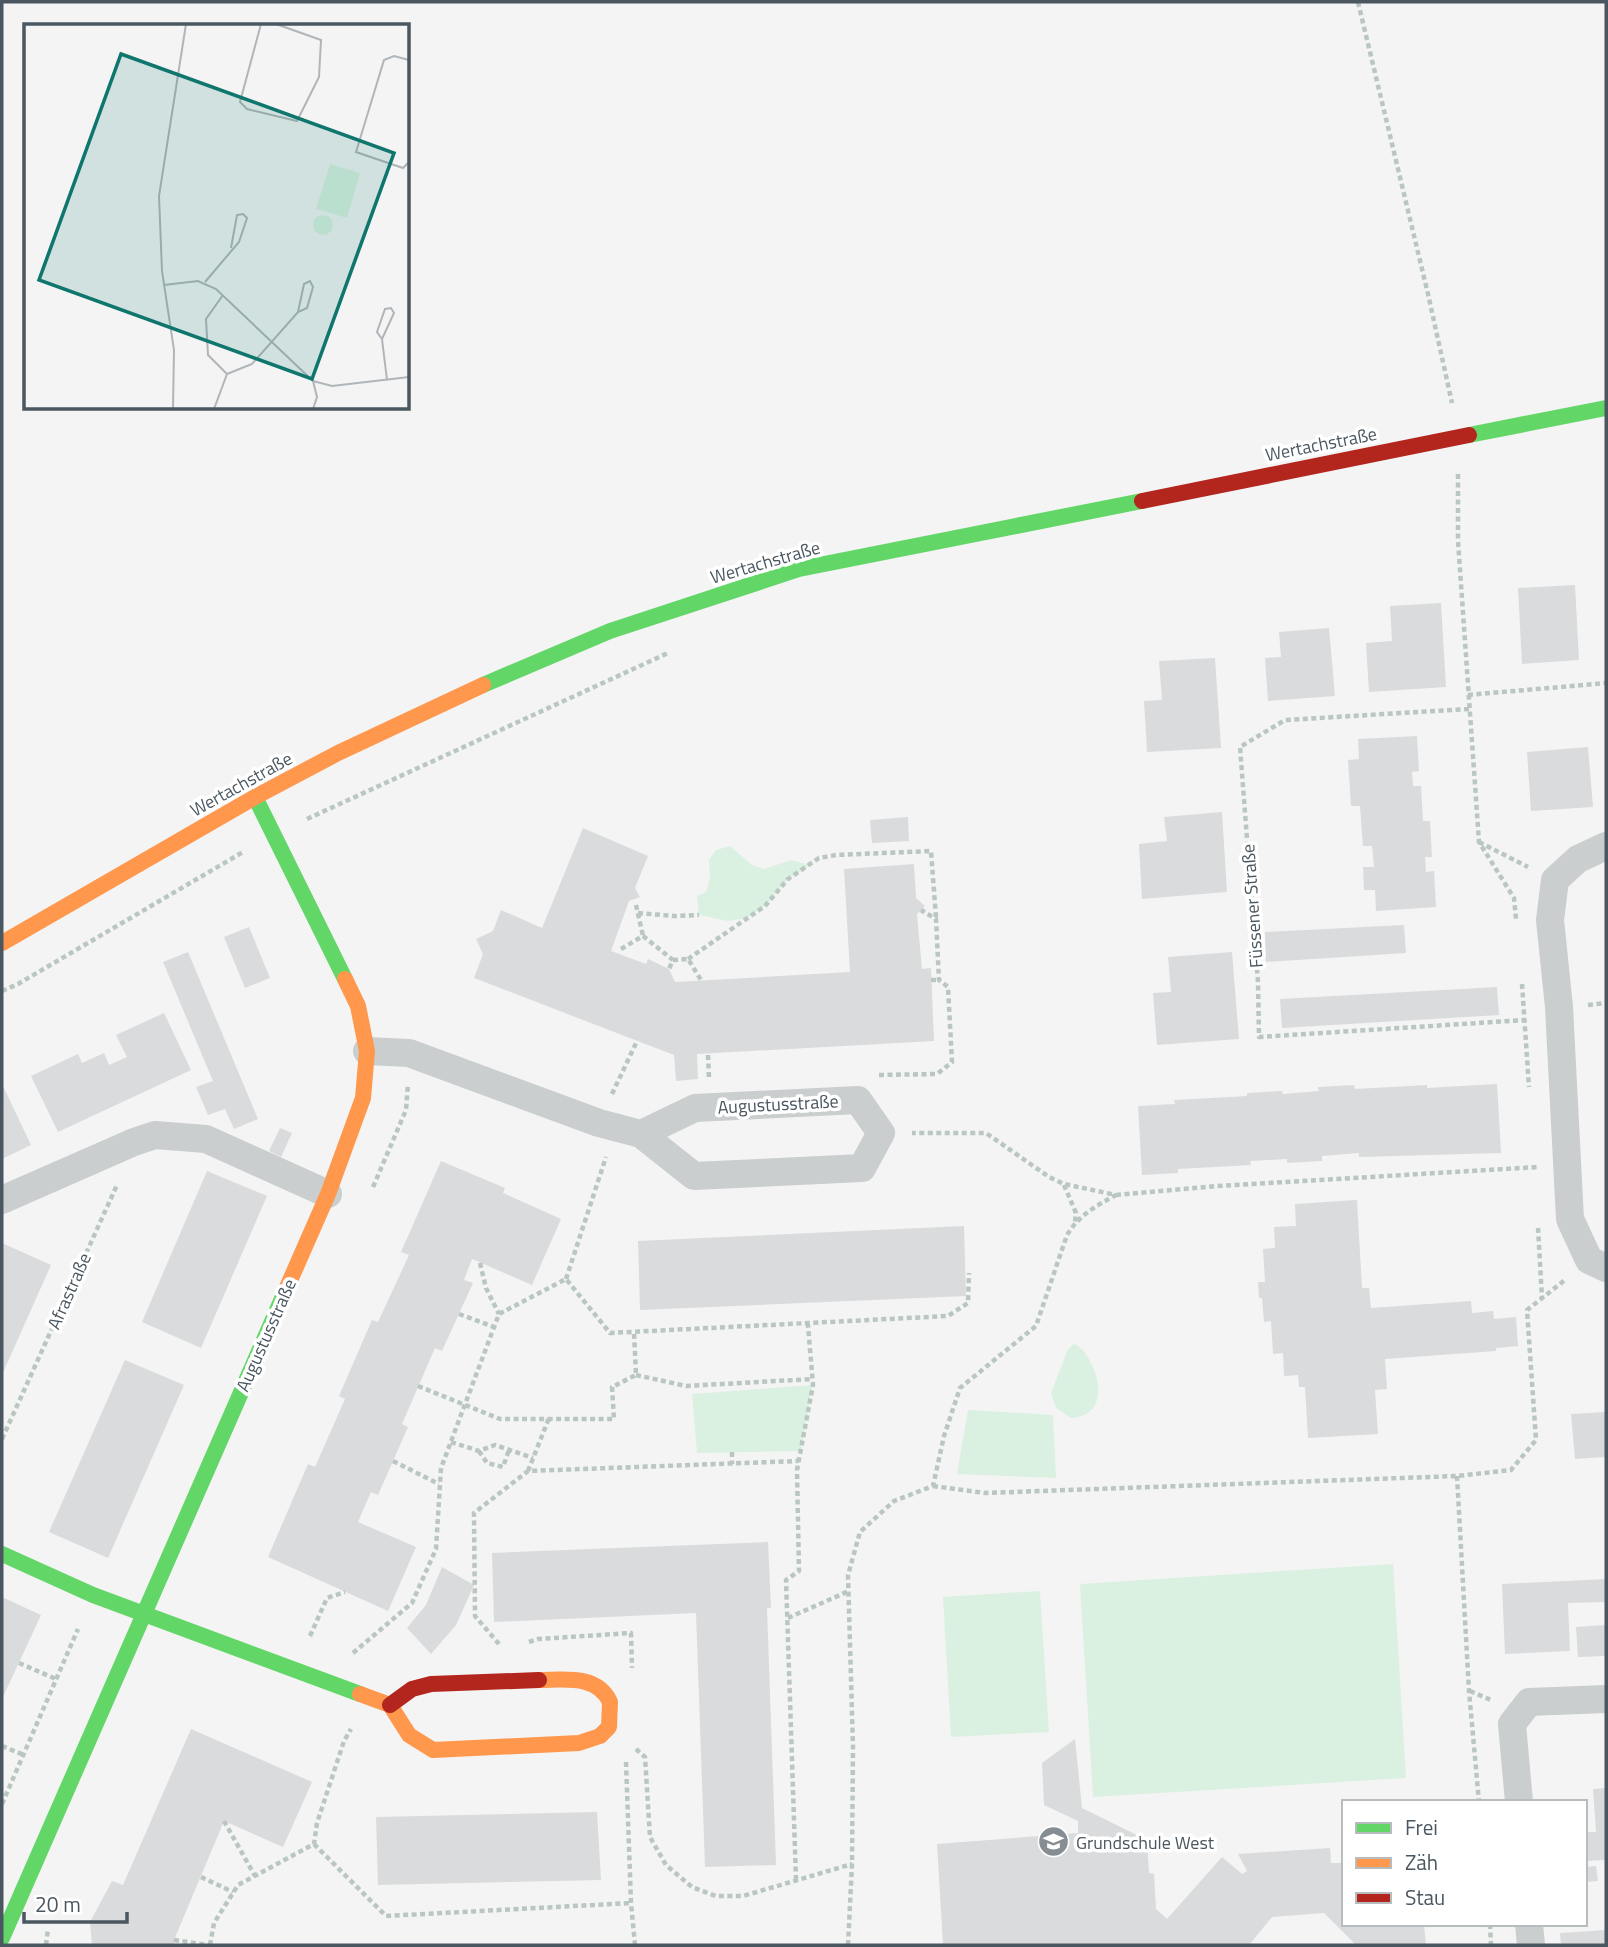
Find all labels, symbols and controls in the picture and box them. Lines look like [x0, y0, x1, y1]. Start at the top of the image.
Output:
inset map [24, 24, 410, 410]
street label: Wertachstraße [1263, 420, 1379, 468]
street label: Wertachstraße [707, 533, 823, 591]
street label: Wertachstraße [185, 745, 297, 823]
street label: Füssener Straße [1234, 843, 1270, 969]
street label: Augustusstraße [717, 1087, 839, 1121]
street label: Afrastraße [40, 1248, 98, 1334]
street label: Augustusstraße [229, 1274, 303, 1396]
legend [1342, 1800, 1587, 1926]
text: Frei [1405, 1811, 1438, 1843]
school or university icon: Grundschule West [1036, 1825, 1070, 1859]
place label: Grundschule West [1076, 1829, 1215, 1856]
text: Zäh [1405, 1846, 1438, 1878]
scale bar [24, 1881, 128, 1925]
text: Stau [1405, 1881, 1445, 1913]
text: 20 m [35, 1888, 81, 1920]

